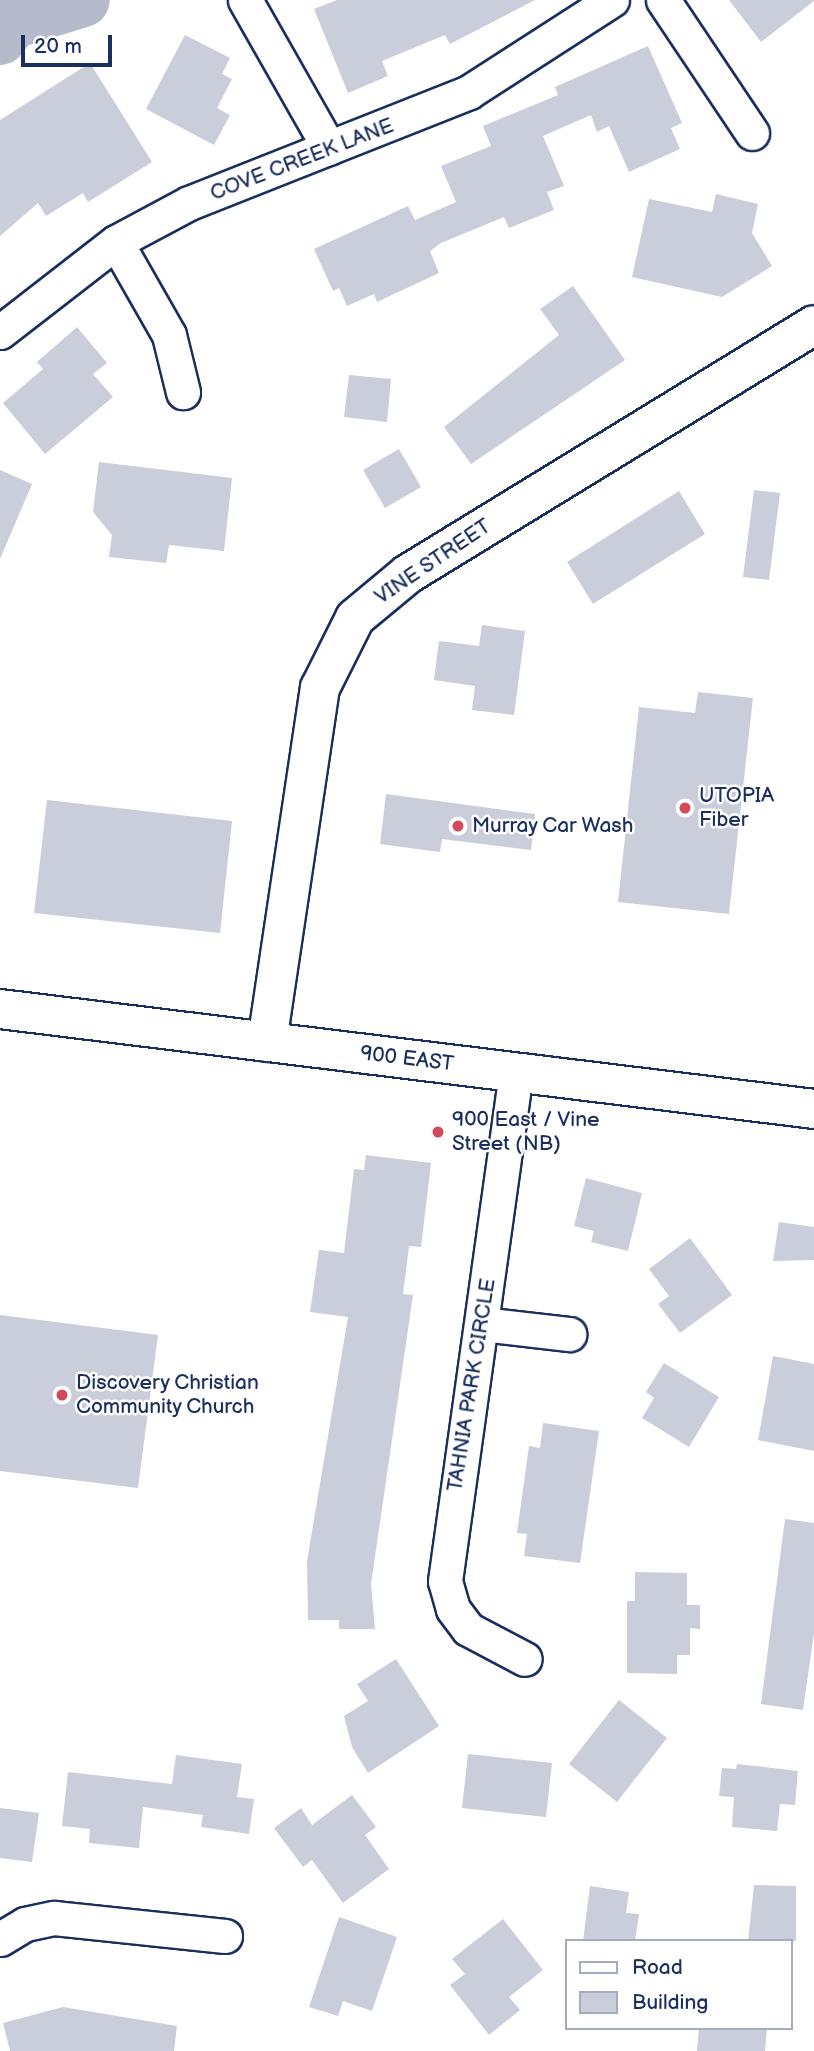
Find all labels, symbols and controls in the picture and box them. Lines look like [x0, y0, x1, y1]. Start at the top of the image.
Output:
scale bar [24, 21, 116, 65]
text: 20 m [34, 34, 82, 59]
street label: COVE CREEK LANE [207, 113, 397, 207]
street label: VINE STREET [370, 514, 496, 610]
place label: UTOPIA Fiber [699, 783, 774, 833]
marker: UTOPIA Fiber [677, 800, 693, 816]
place label: Murray Car Wash [472, 813, 636, 839]
marker: Murray Car Wash [450, 818, 466, 834]
street label: 900 EAST [359, 1041, 455, 1077]
place label: 900 East / Vine Street (NB) [452, 1107, 600, 1157]
marker: 900 East / Vine Street (NB) [430, 1124, 446, 1140]
street label: TAHNIA PARK CIRCLE [443, 1277, 501, 1493]
place label: Discovery Christian Community Church [76, 1370, 260, 1420]
marker: Discovery Christian Community Church [54, 1387, 70, 1403]
legend [566, 1939, 793, 2030]
text: Road [632, 1955, 683, 1980]
text: Building [632, 1990, 708, 2015]

